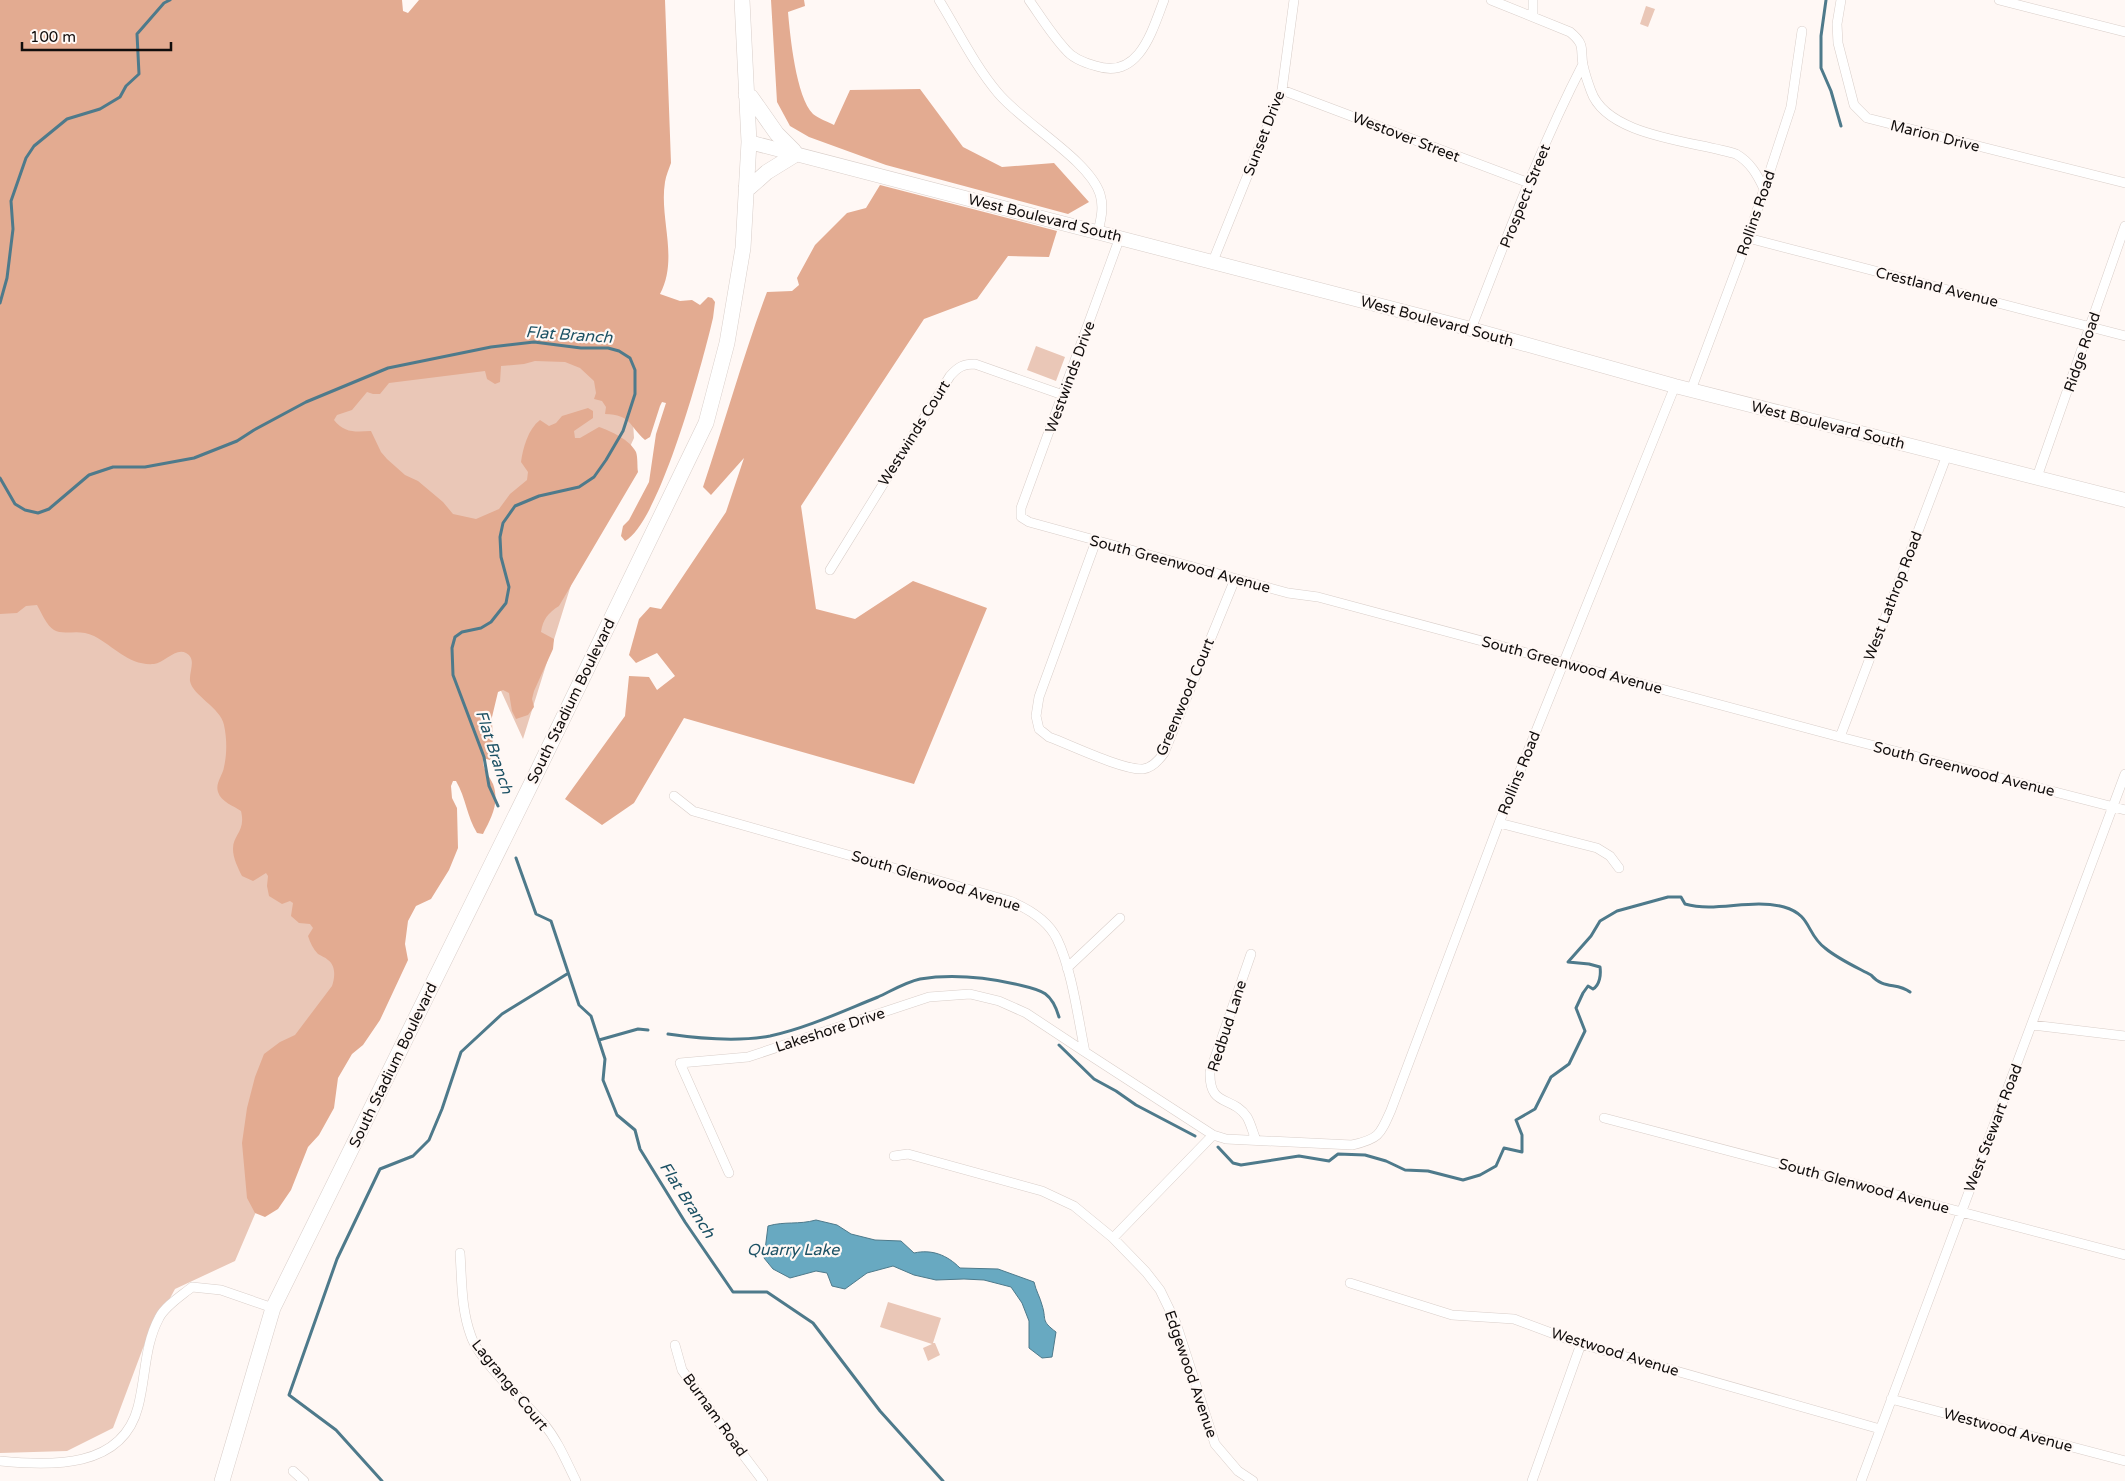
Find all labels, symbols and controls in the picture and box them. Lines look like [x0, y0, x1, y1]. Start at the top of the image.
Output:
scale bar [22, 20, 171, 52]
text: 100 m [30, 28, 76, 46]
street label: Sunset Drive [1240, 88, 1288, 178]
street label: Westover Street [1350, 108, 1463, 166]
street label: Marion Drive [1888, 116, 1982, 156]
street label: Prospect Street [1496, 141, 1554, 250]
street label: Rollins Road [1733, 168, 1779, 258]
street label: West Boulevard South [966, 190, 1124, 246]
street label: Crestland Avenue [1874, 263, 2000, 311]
street label: West Boulevard South [1358, 292, 1516, 350]
street label: Ridge Road [2060, 310, 2104, 394]
street label: Westwinds Drive [1041, 318, 1099, 436]
water label: Flat Branch [525, 322, 614, 348]
street label: Westwinds Court [874, 377, 954, 489]
street label: West Boulevard South [1749, 397, 1907, 453]
street label: West Lathrop Road [1860, 529, 1926, 663]
street label: South Greenwood Avenue [1088, 531, 1272, 597]
street label: South Stadium Boulevard [523, 616, 619, 786]
street label: South Greenwood Avenue [1480, 632, 1664, 698]
street label: Greenwood Court [1152, 635, 1218, 759]
water label: Flat Branch [471, 708, 517, 798]
street label: Rollins Road [1494, 728, 1544, 818]
street label: South Greenwood Avenue [1871, 738, 2057, 800]
street label: South Glenwood Avenue [849, 847, 1023, 915]
street label: Redbud Lane [1204, 978, 1250, 1074]
street label: South Stadium Boulevard [345, 980, 441, 1150]
street label: Lakeshore Drive [773, 1004, 887, 1056]
street label: West Stewart Road [1960, 1061, 2026, 1195]
street label: South Glenwood Avenue [1777, 1155, 1951, 1217]
water label: Flat Branch [655, 1158, 720, 1243]
water label: Quarry Lake [747, 1240, 840, 1260]
street label: Edgewood Avenue [1161, 1308, 1221, 1440]
street label: Westwood Avenue [1549, 1324, 1681, 1380]
street label: Lagrange Court [468, 1336, 552, 1434]
street label: Burnam Road [679, 1370, 751, 1460]
street label: Westwood Avenue [1942, 1404, 2074, 1456]

